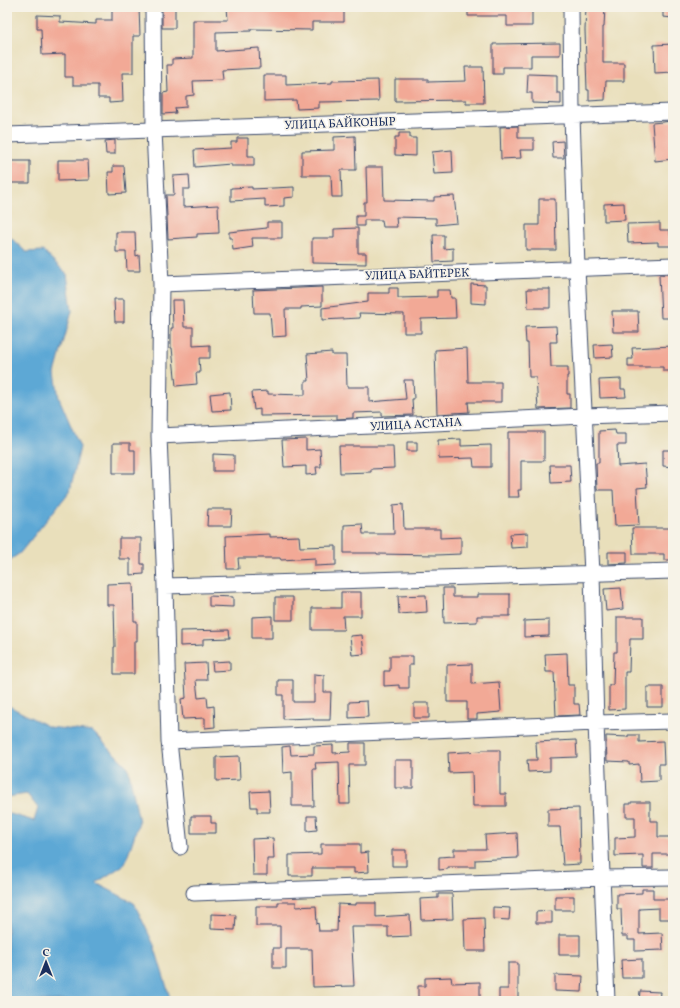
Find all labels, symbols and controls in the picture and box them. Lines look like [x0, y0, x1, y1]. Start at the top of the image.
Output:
street label: УЛИЦА БАЙКОНЫР [284, 113, 396, 134]
street label: УЛИЦА БАЙТЕРЕК [365, 264, 469, 285]
street label: УЛИЦА АСТАНА [370, 415, 463, 435]
north arrow [26, 942, 66, 982]
text: С [42, 946, 50, 961]

